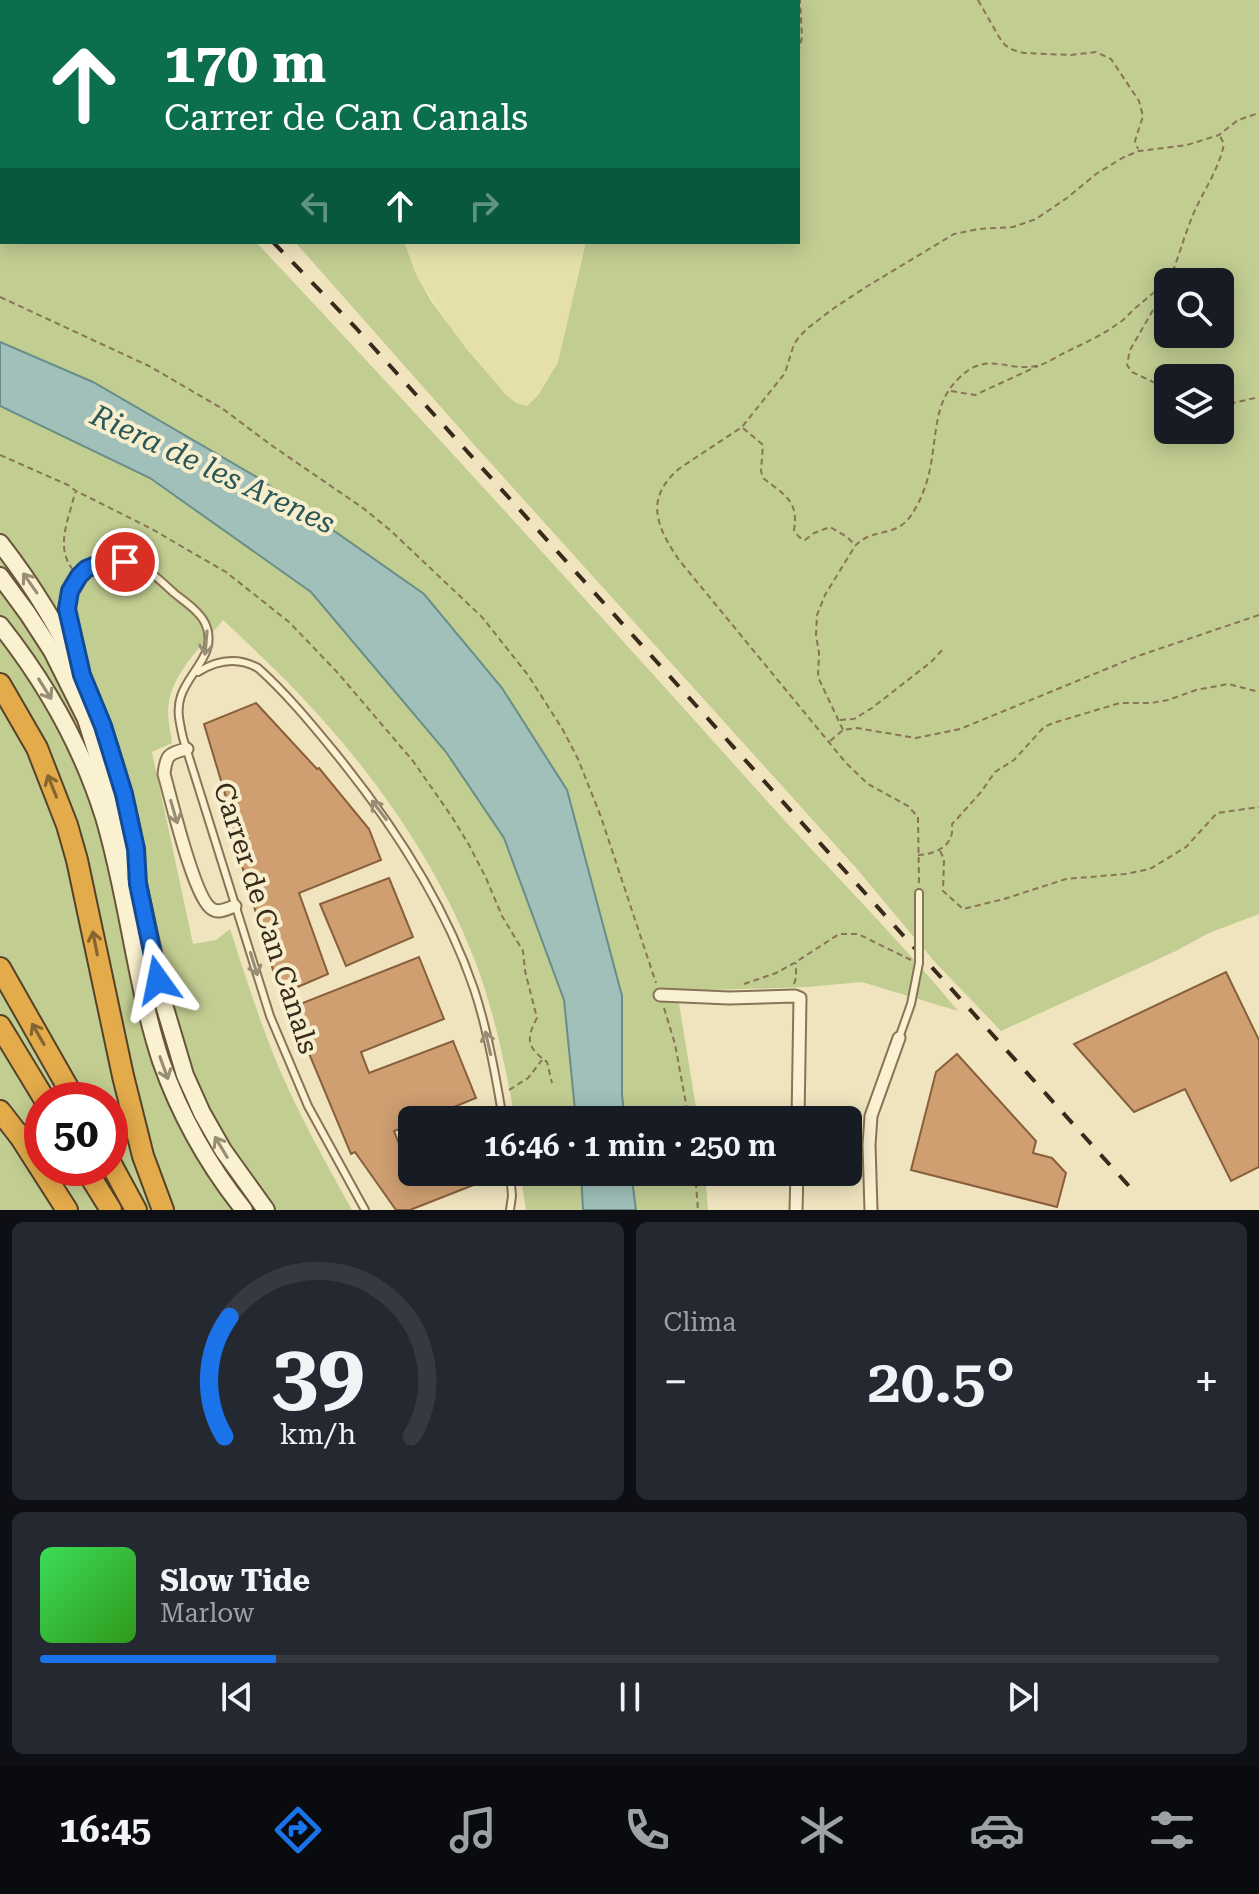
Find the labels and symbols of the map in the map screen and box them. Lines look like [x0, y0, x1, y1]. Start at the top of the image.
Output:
water label: Riera de les Arenes [85, 397, 340, 541]
pin [91, 528, 159, 596]
one-way arrow [21, 573, 38, 595]
one-way arrow [198, 630, 213, 656]
one-way arrow [37, 677, 53, 700]
one-way arrow [44, 774, 58, 799]
street label: Carrer de Can Canals [207, 778, 325, 1058]
one-way arrow [167, 798, 182, 824]
one-way arrow [370, 799, 387, 821]
one-way arrow [86, 931, 101, 956]
position arrow [116, 938, 200, 1022]
one-way arrow [247, 951, 262, 977]
one-way arrow [30, 1023, 46, 1046]
one-way arrow [480, 1031, 495, 1057]
one-way arrow [158, 1055, 173, 1080]
speed limit sign: 50 [24, 1082, 128, 1186]
one-way arrow [213, 1136, 229, 1159]

